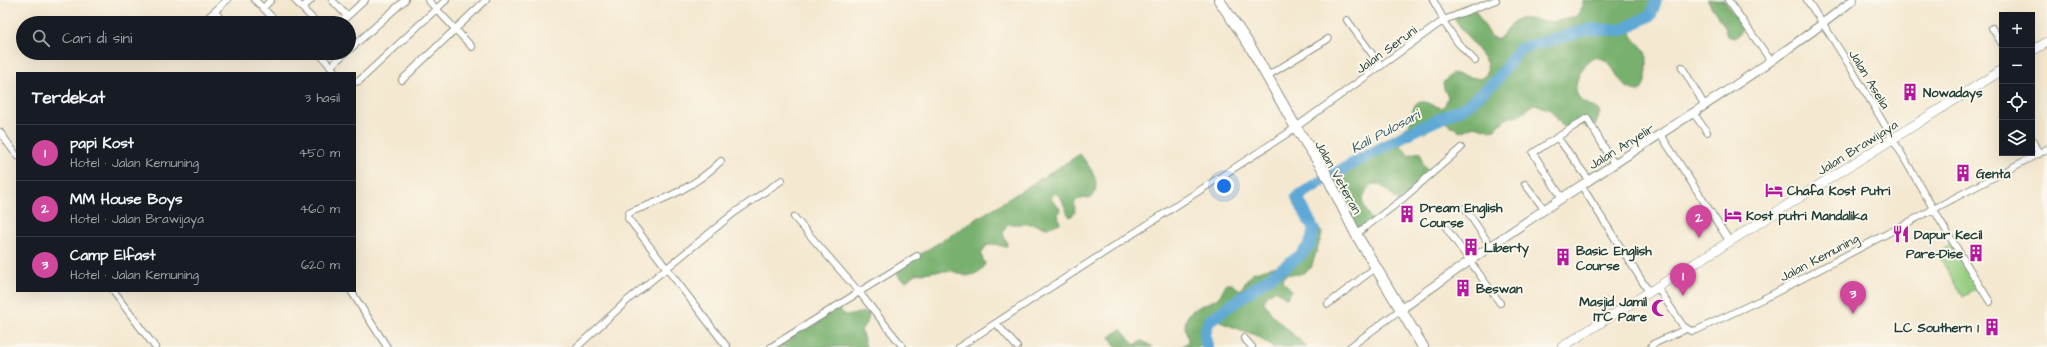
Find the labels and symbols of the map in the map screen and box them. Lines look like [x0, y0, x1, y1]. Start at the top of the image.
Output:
street label: Jalan Seruni [1352, 22, 1421, 78]
street label: Jalan Aselia [1844, 46, 1894, 113]
building icon: Nowadays [1900, 82, 1920, 102]
place label: Nowadays [1923, 84, 1983, 103]
water label: Kali Pulosari [1347, 104, 1425, 158]
street label: Jalan Brawijaya [1814, 116, 1902, 181]
street label: Jalan Anyelir [1585, 120, 1658, 175]
street label: Jalan Veteran [1310, 137, 1366, 218]
building icon: Genta [1953, 163, 1973, 183]
place label: Genta [1976, 165, 2011, 183]
your location [1214, 176, 1234, 196]
hotel icon: Chafa Kost Putri [1764, 180, 1784, 200]
place label: Chafa Kost Putri [1787, 182, 1891, 200]
place label: Dream English Course [1420, 199, 1503, 232]
building icon: Dream English Course [1397, 204, 1417, 224]
pin: 2 [1686, 205, 1712, 238]
hotel icon: Kost putri Mandalika [1723, 205, 1743, 225]
place label: Kost putri Mandalika [1746, 207, 1868, 226]
restaurant icon: Dapur Kecil [1891, 224, 1911, 244]
place label: Dapur Kecil [1914, 226, 1982, 245]
street label: Jalan Kemuning [1777, 229, 1863, 287]
building icon: Liberty [1461, 237, 1481, 257]
place label: Liberty [1484, 239, 1530, 258]
place label: Basic English Course [1576, 242, 1652, 275]
building icon: Pare-Dise [1966, 243, 1986, 263]
place label: Pare-Dise [1906, 245, 1963, 263]
building icon: Basic English Course [1553, 247, 1573, 267]
pin: 1 [1670, 263, 1696, 296]
building icon: Beswan [1453, 278, 1473, 298]
place label: Beswan [1476, 280, 1523, 298]
pin: 3 [1840, 281, 1866, 314]
place label: Masjid Jamil ITC Pare [1579, 293, 1647, 326]
mosque icon: Masjid Jamil ITC Pare [1650, 298, 1670, 318]
building icon: LC Southern 1 [1982, 317, 2002, 337]
place label: LC Southern 1 [1894, 319, 1979, 337]

